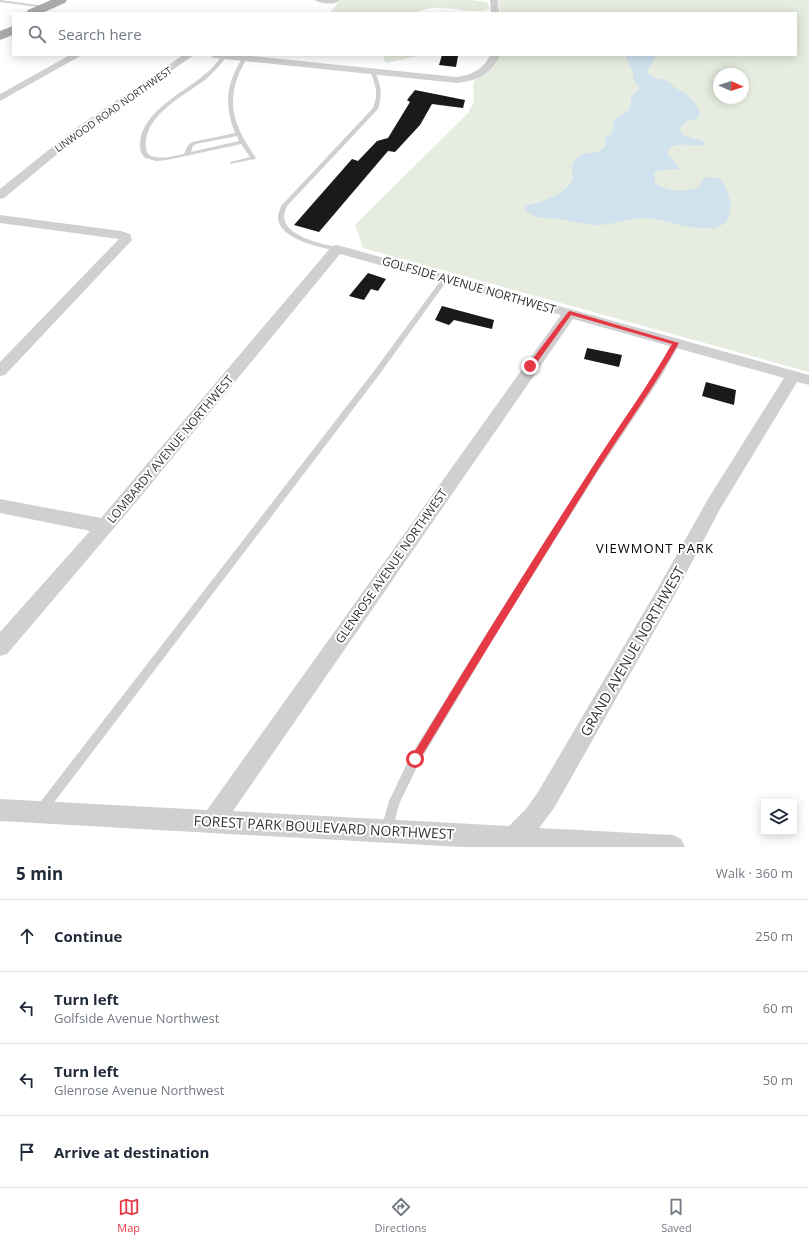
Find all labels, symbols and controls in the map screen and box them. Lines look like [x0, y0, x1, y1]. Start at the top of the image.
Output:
search box [12, 12, 797, 56]
icon: search [26, 23, 48, 45]
text: Search here [58, 24, 142, 44]
street label: LINWOOD ROAD NORTHWEST [51, 63, 175, 155]
north arrow [713, 68, 749, 104]
street label: GOLFSIDE AVENUE NORTHWEST [380, 252, 558, 318]
route end [521, 357, 539, 375]
street label: LOMBARDY AVENUE NORTHWEST [103, 371, 237, 527]
street label: GLENROSE AVENUE NORTHWEST [331, 485, 451, 647]
district label: VIEWMONT PARK [596, 539, 714, 557]
street label: GRAND AVENUE NORTHWEST [575, 562, 689, 739]
route start [406, 750, 424, 768]
map controls [761, 799, 797, 835]
button: layers [761, 799, 797, 835]
street label: FOREST PARK BOULEVARD NORTHWEST [193, 811, 455, 843]
text: 5 min [16, 862, 63, 885]
text: Walk · 360 m [716, 864, 793, 882]
icon: ahead [16, 925, 38, 947]
text: Continue [54, 926, 122, 946]
text: 250 m [755, 927, 793, 945]
text: Turn left [54, 989, 119, 1009]
icon: left [16, 997, 38, 1019]
text: 60 m [763, 999, 793, 1017]
text: Golfside Avenue Northwest [54, 1009, 219, 1027]
text: Turn left [54, 1061, 119, 1081]
icon: left [16, 1069, 38, 1091]
text: 50 m [763, 1071, 793, 1089]
text: Glenrose Avenue Northwest [54, 1081, 224, 1099]
icon: arrive [16, 1141, 38, 1163]
text: Arrive at destination [54, 1142, 209, 1162]
tab: Map [117, 1196, 140, 1235]
tab: Directions [375, 1196, 427, 1235]
tab: Saved [661, 1196, 692, 1235]

